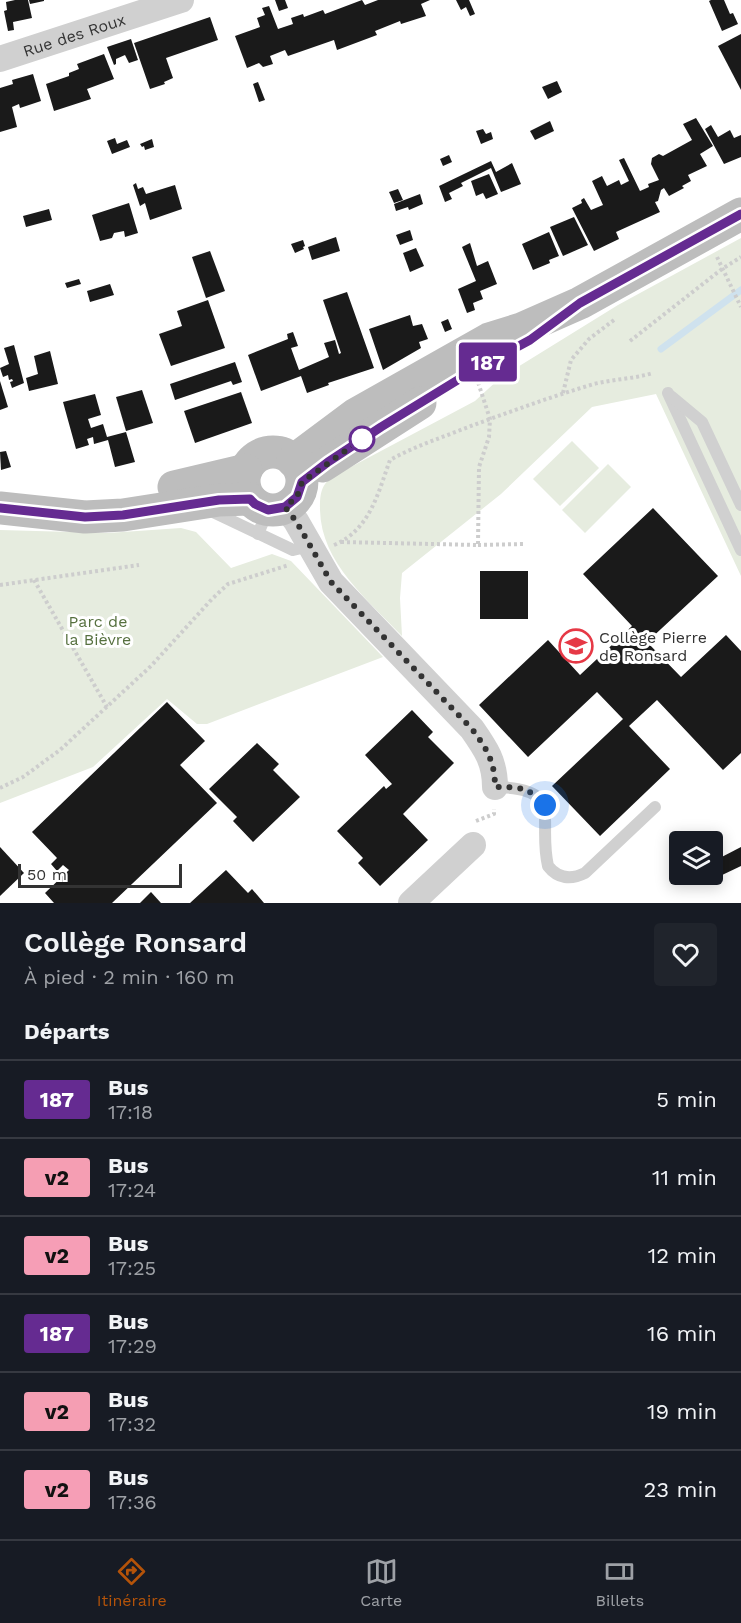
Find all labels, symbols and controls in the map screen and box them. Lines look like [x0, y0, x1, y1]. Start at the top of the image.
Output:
street label: Rue des Roux [21, 9, 128, 60]
line badge: 187 [454, 342, 522, 382]
text: 187 [471, 350, 505, 375]
unlabelled marker [349, 426, 375, 452]
park label: Parc de la Bièvre [65, 612, 131, 649]
school or university icon: Collège Pierre de Ronsard [558, 628, 594, 664]
place label: Collège Pierre de Ronsard [599, 628, 707, 665]
your location [530, 790, 560, 820]
map controls [669, 831, 723, 885]
button: layers [669, 831, 723, 885]
scale bar [18, 861, 182, 888]
text: 50 m [27, 865, 67, 884]
button: heart [654, 923, 717, 986]
text: Collège Ronsard [24, 926, 247, 959]
text: À pied · 2 min · 160 m [24, 965, 235, 989]
text: Départs [24, 1019, 110, 1044]
text: Bus [108, 1075, 148, 1100]
text: 187 [40, 1087, 74, 1112]
text: 5 min [656, 1087, 717, 1112]
text: 17:18 [108, 1100, 153, 1124]
text: Bus [108, 1153, 148, 1178]
text: v2 [45, 1165, 69, 1190]
text: 11 min [652, 1165, 717, 1190]
text: 17:24 [108, 1178, 156, 1202]
text: Bus [108, 1231, 148, 1256]
text: v2 [45, 1243, 69, 1268]
text: 12 min [648, 1243, 717, 1268]
text: 17:25 [108, 1256, 156, 1280]
text: Bus [108, 1309, 148, 1334]
text: 187 [40, 1321, 74, 1346]
text: 16 min [647, 1321, 717, 1346]
text: 17:29 [108, 1334, 157, 1358]
text: Bus [108, 1387, 148, 1412]
text: v2 [45, 1399, 69, 1424]
text: 19 min [647, 1399, 717, 1424]
text: 17:32 [108, 1412, 156, 1436]
text: Bus [108, 1465, 148, 1490]
text: v2 [45, 1477, 69, 1502]
text: 23 min [643, 1477, 717, 1502]
text: 17:36 [108, 1490, 157, 1514]
tab: Itinéraire [97, 1555, 167, 1610]
tab: Carte [360, 1555, 402, 1610]
tab: Billets [596, 1555, 644, 1610]

